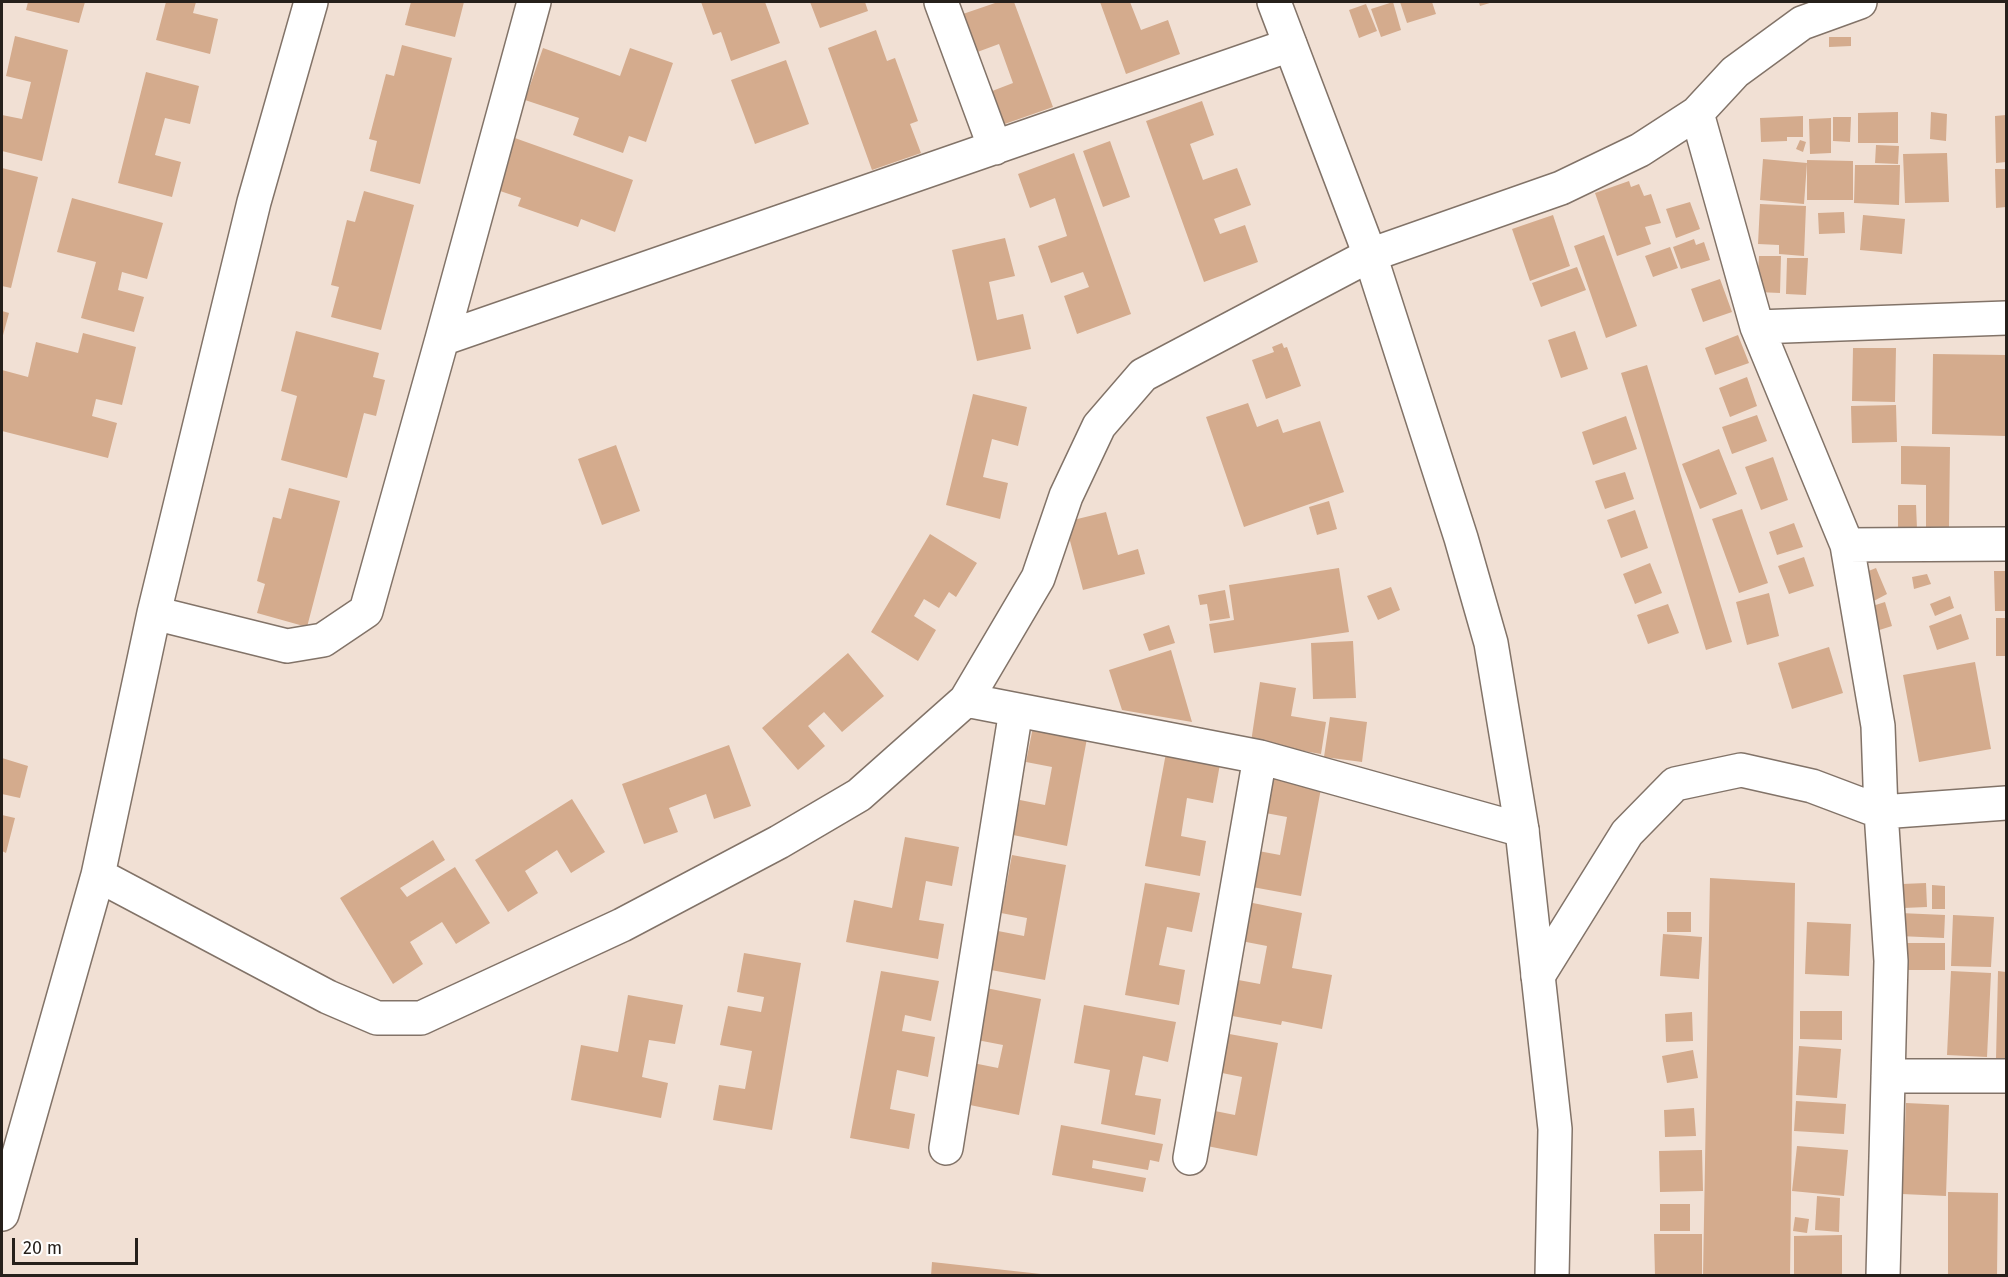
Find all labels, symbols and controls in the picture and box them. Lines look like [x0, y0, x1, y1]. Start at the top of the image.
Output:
scale bar [15, 1226, 141, 1264]
text: 20 m [23, 1237, 62, 1259]

